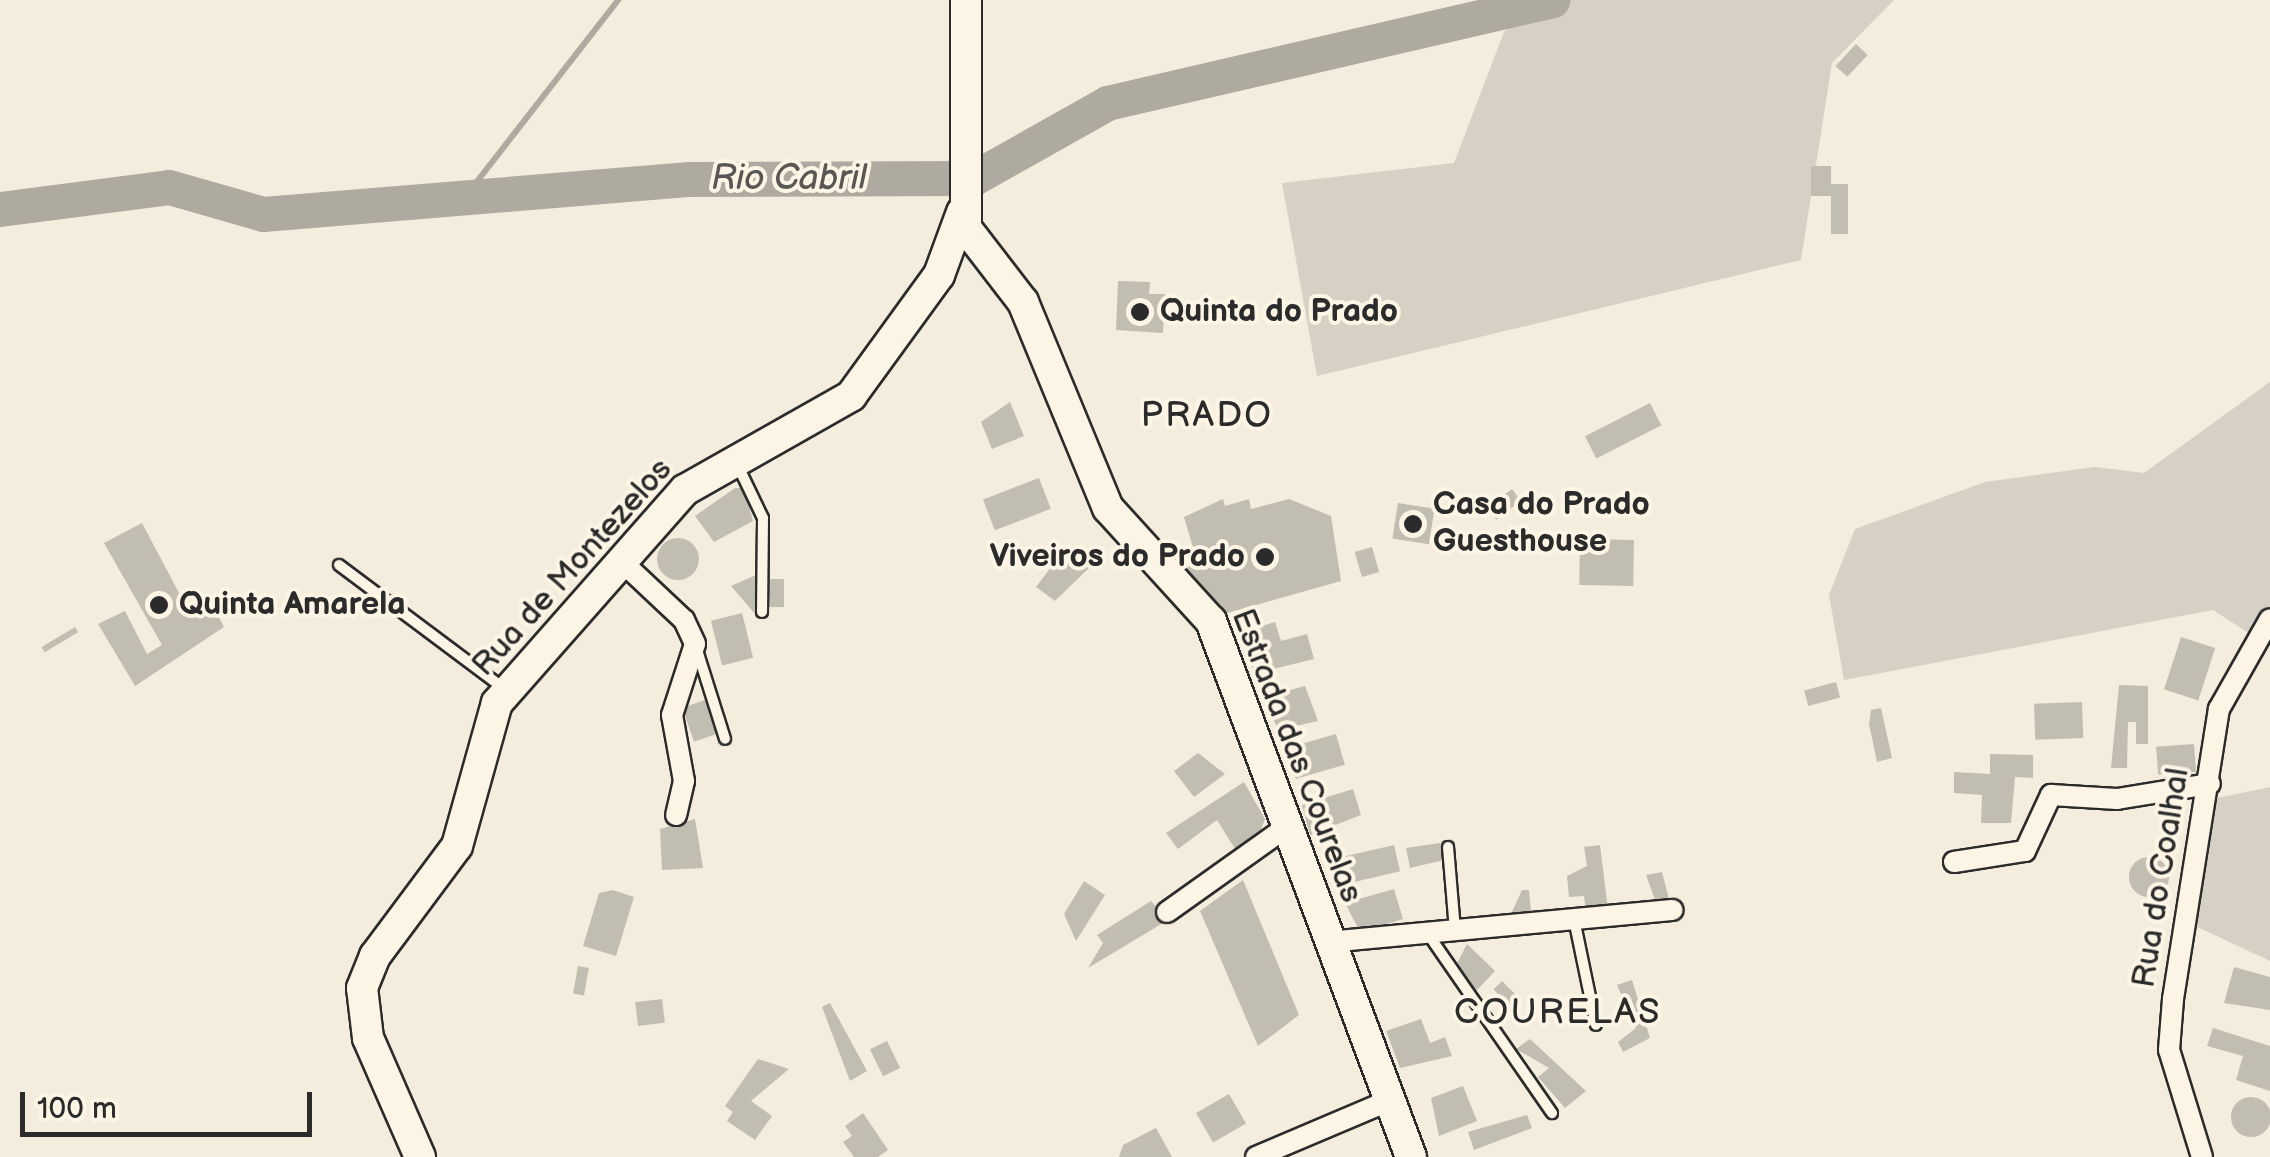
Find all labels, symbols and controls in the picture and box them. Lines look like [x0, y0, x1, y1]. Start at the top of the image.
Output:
water label: Rio Cabril [711, 158, 867, 200]
place label: Quinta do Prado [1160, 293, 1398, 331]
marker: Quinta do Prado [1129, 301, 1151, 323]
district label: PRADO [1141, 395, 1273, 437]
street label: Rua de Montezelos [465, 451, 681, 685]
place label: Casa do Prado Guesthouse [1433, 487, 1650, 562]
marker: Casa do Prado Guesthouse [1402, 513, 1424, 535]
place label: Viveiros do Prado [989, 538, 1245, 576]
marker: Viveiros do Prado [1254, 546, 1276, 568]
place label: Quinta Amarela [179, 586, 406, 624]
marker: Quinta Amarela [148, 594, 170, 616]
street label: Estrada das Courelas [1222, 604, 1370, 908]
street label: Rua do Coalhal [2126, 766, 2198, 990]
district label: COURELAS [1454, 992, 1662, 1034]
scale bar [25, 1072, 318, 1134]
text: 100 m [37, 1091, 117, 1127]

